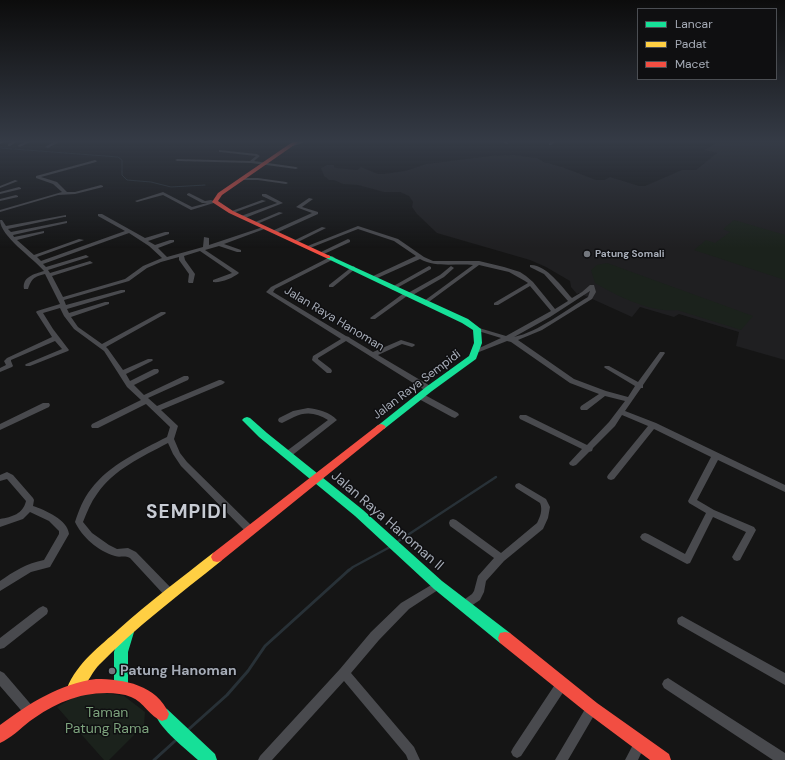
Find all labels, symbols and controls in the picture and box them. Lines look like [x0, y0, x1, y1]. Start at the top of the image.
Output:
legend [637, 8, 777, 80]
text: Lancar [675, 16, 713, 32]
text: Padat [675, 36, 707, 52]
text: Macet [675, 56, 710, 72]
place label: Patung Somali [595, 248, 664, 260]
marker: Patung Somali [582, 249, 592, 259]
street label: Jalan Raya Hanoman [281, 283, 387, 355]
street label: Jalan Raya Sempidi [370, 347, 464, 423]
street label: Jalan Raya Hanoman II [327, 468, 447, 574]
district label: SEMPIDI [146, 502, 228, 524]
place label: Patung Hanoman [120, 663, 237, 679]
marker: Patung Hanoman [107, 666, 117, 676]
park label: Taman Patung Rama [65, 705, 149, 738]

